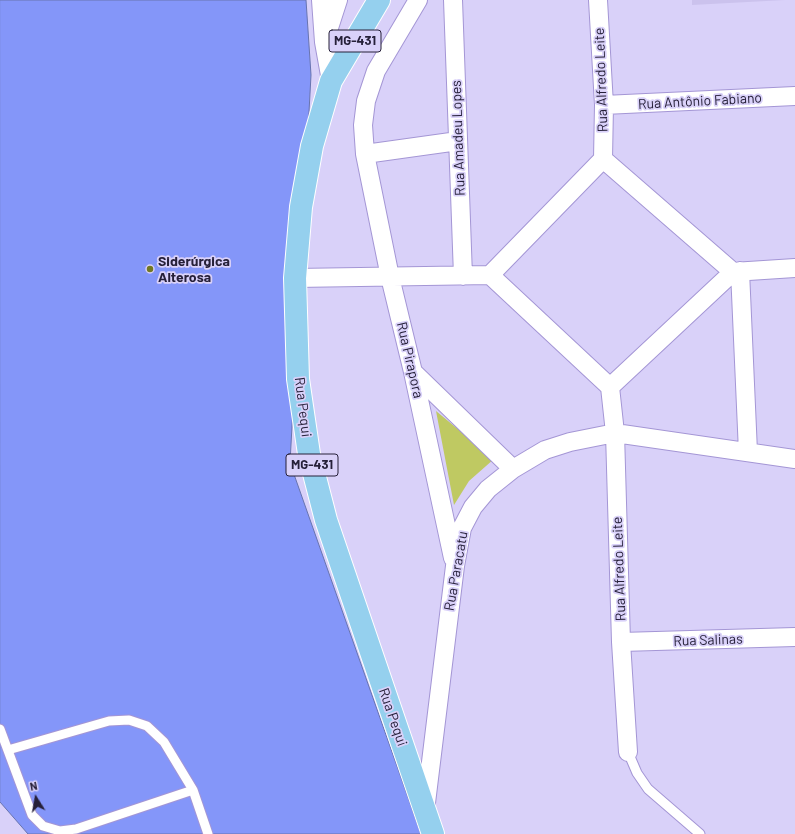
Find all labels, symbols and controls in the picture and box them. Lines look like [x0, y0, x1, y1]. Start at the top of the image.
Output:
street label: Rua Alfredo Leite [591, 27, 611, 133]
road number: MG-431 [329, 30, 381, 52]
street label: Rua Amadeu Lopes [448, 80, 468, 196]
street label: Rua Antônio Fabiano [638, 89, 762, 113]
place label: Siderúrgica Alterosa [158, 253, 230, 286]
marker: Siderúrgica Alterosa [145, 264, 155, 274]
street label: Rua Pirapora [393, 320, 427, 400]
street label: Rua Pequi [291, 376, 315, 438]
road number: MG-431 [286, 454, 338, 476]
street label: Rua Alfredo Leite [609, 516, 629, 622]
street label: Rua Paracatu [441, 530, 471, 612]
street label: Rua Salinas [673, 630, 743, 650]
street label: Rua Pequi [375, 686, 411, 748]
north arrow [16, 778, 56, 818]
text: N [29, 779, 38, 793]

